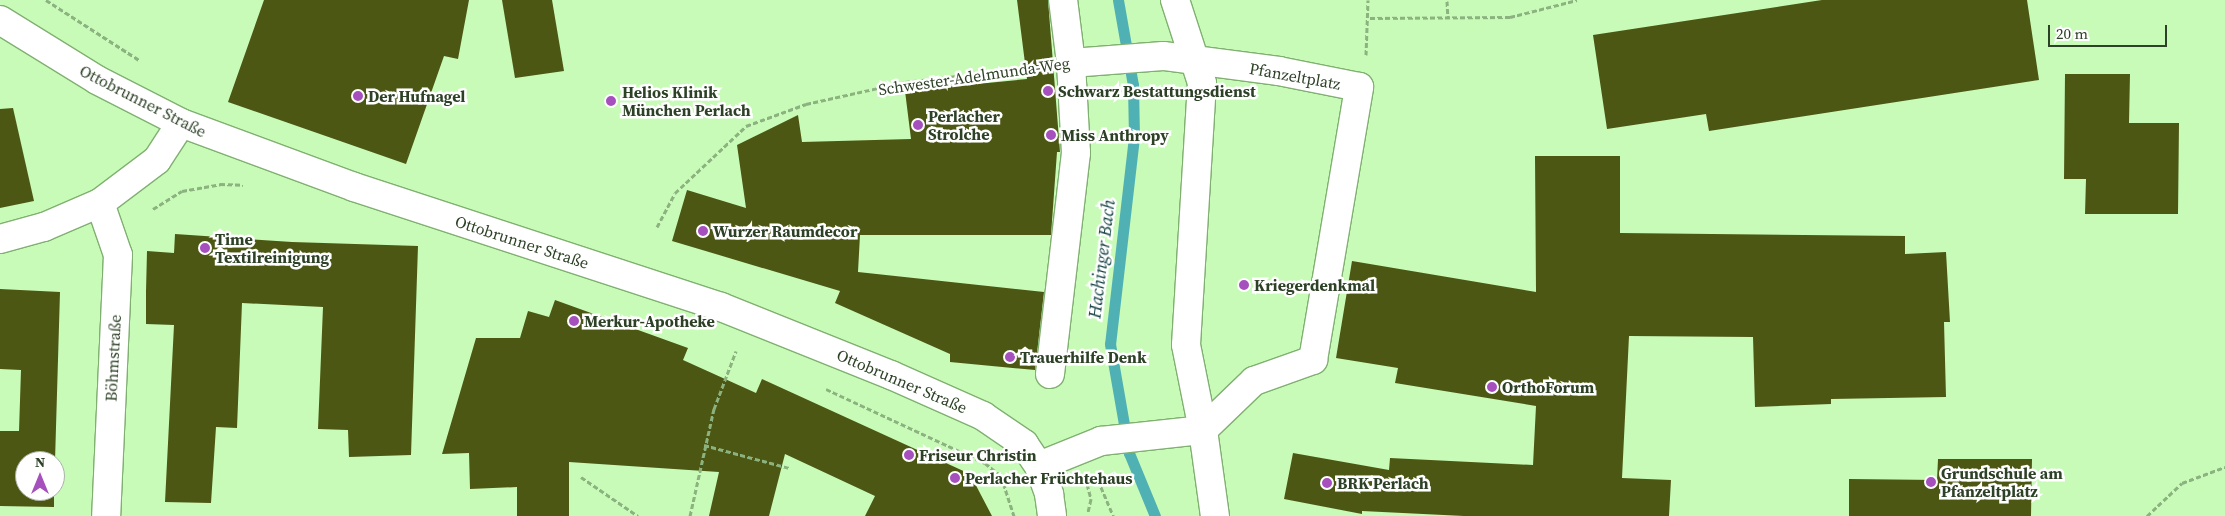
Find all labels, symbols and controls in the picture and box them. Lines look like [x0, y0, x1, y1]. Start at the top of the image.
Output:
scale bar [2050, 15, 2169, 47]
text: 20 m [2056, 23, 2088, 44]
street label: Schwester-Adelmunda-Weg [877, 53, 1071, 99]
street label: Pfanzeltplatz [1248, 59, 1342, 93]
street label: Ottobrunner Straße [77, 61, 209, 141]
place label: Schwarz Bestattungsdienst [1058, 81, 1256, 101]
place label: Helios Klinik München Perlach [622, 82, 751, 120]
marker: Schwarz Bestattungsdienst [1042, 85, 1054, 97]
place label: Der Hufnagel [368, 86, 465, 106]
marker: Der Hufnagel [352, 90, 364, 102]
marker: Helios Klinik München Perlach [604, 94, 618, 108]
place label: Perlacher Strolche [928, 106, 1000, 144]
marker: Perlacher Strolche [912, 119, 924, 131]
place label: Miss Anthropy [1061, 125, 1169, 145]
marker: Miss Anthropy [1045, 129, 1057, 141]
water label: Hachinger Bach [1084, 198, 1120, 320]
street label: Ottobrunner Straße [453, 211, 591, 273]
place label: Wurzer Raumdecor [713, 221, 857, 241]
marker: Wurzer Raumdecor [697, 225, 709, 237]
place label: Time Textilreinigung [215, 229, 329, 267]
marker: Time Textilreinigung [199, 242, 211, 254]
place label: Kriegerdenkmal [1254, 275, 1375, 295]
marker: Kriegerdenkmal [1238, 279, 1250, 291]
place label: Merkur-Apotheke [584, 311, 715, 331]
street label: Böhmstraße [101, 314, 125, 402]
marker: Merkur-Apotheke [568, 315, 580, 327]
street label: Ottobrunner Straße [834, 345, 970, 417]
place label: Trauerhilfe Denk [1020, 347, 1146, 367]
marker: Trauerhilfe Denk [1004, 351, 1016, 363]
place label: OrthoForum [1502, 377, 1594, 397]
marker: OrthoForum [1486, 381, 1498, 393]
place label: Friseur Christin [919, 445, 1037, 465]
marker: Friseur Christin [903, 449, 915, 461]
north arrow [15, 451, 65, 501]
text: N [35, 452, 45, 472]
place label: Grundschule am Pfanzeltplatz [1941, 463, 2063, 501]
place label: Perlacher Früchtehaus [965, 468, 1133, 488]
marker: Perlacher Früchtehaus [949, 472, 961, 484]
place label: BRK Perlach [1337, 473, 1429, 493]
marker: Grundschule am Pfanzeltplatz [1925, 476, 1937, 488]
marker: BRK Perlach [1321, 477, 1333, 489]

